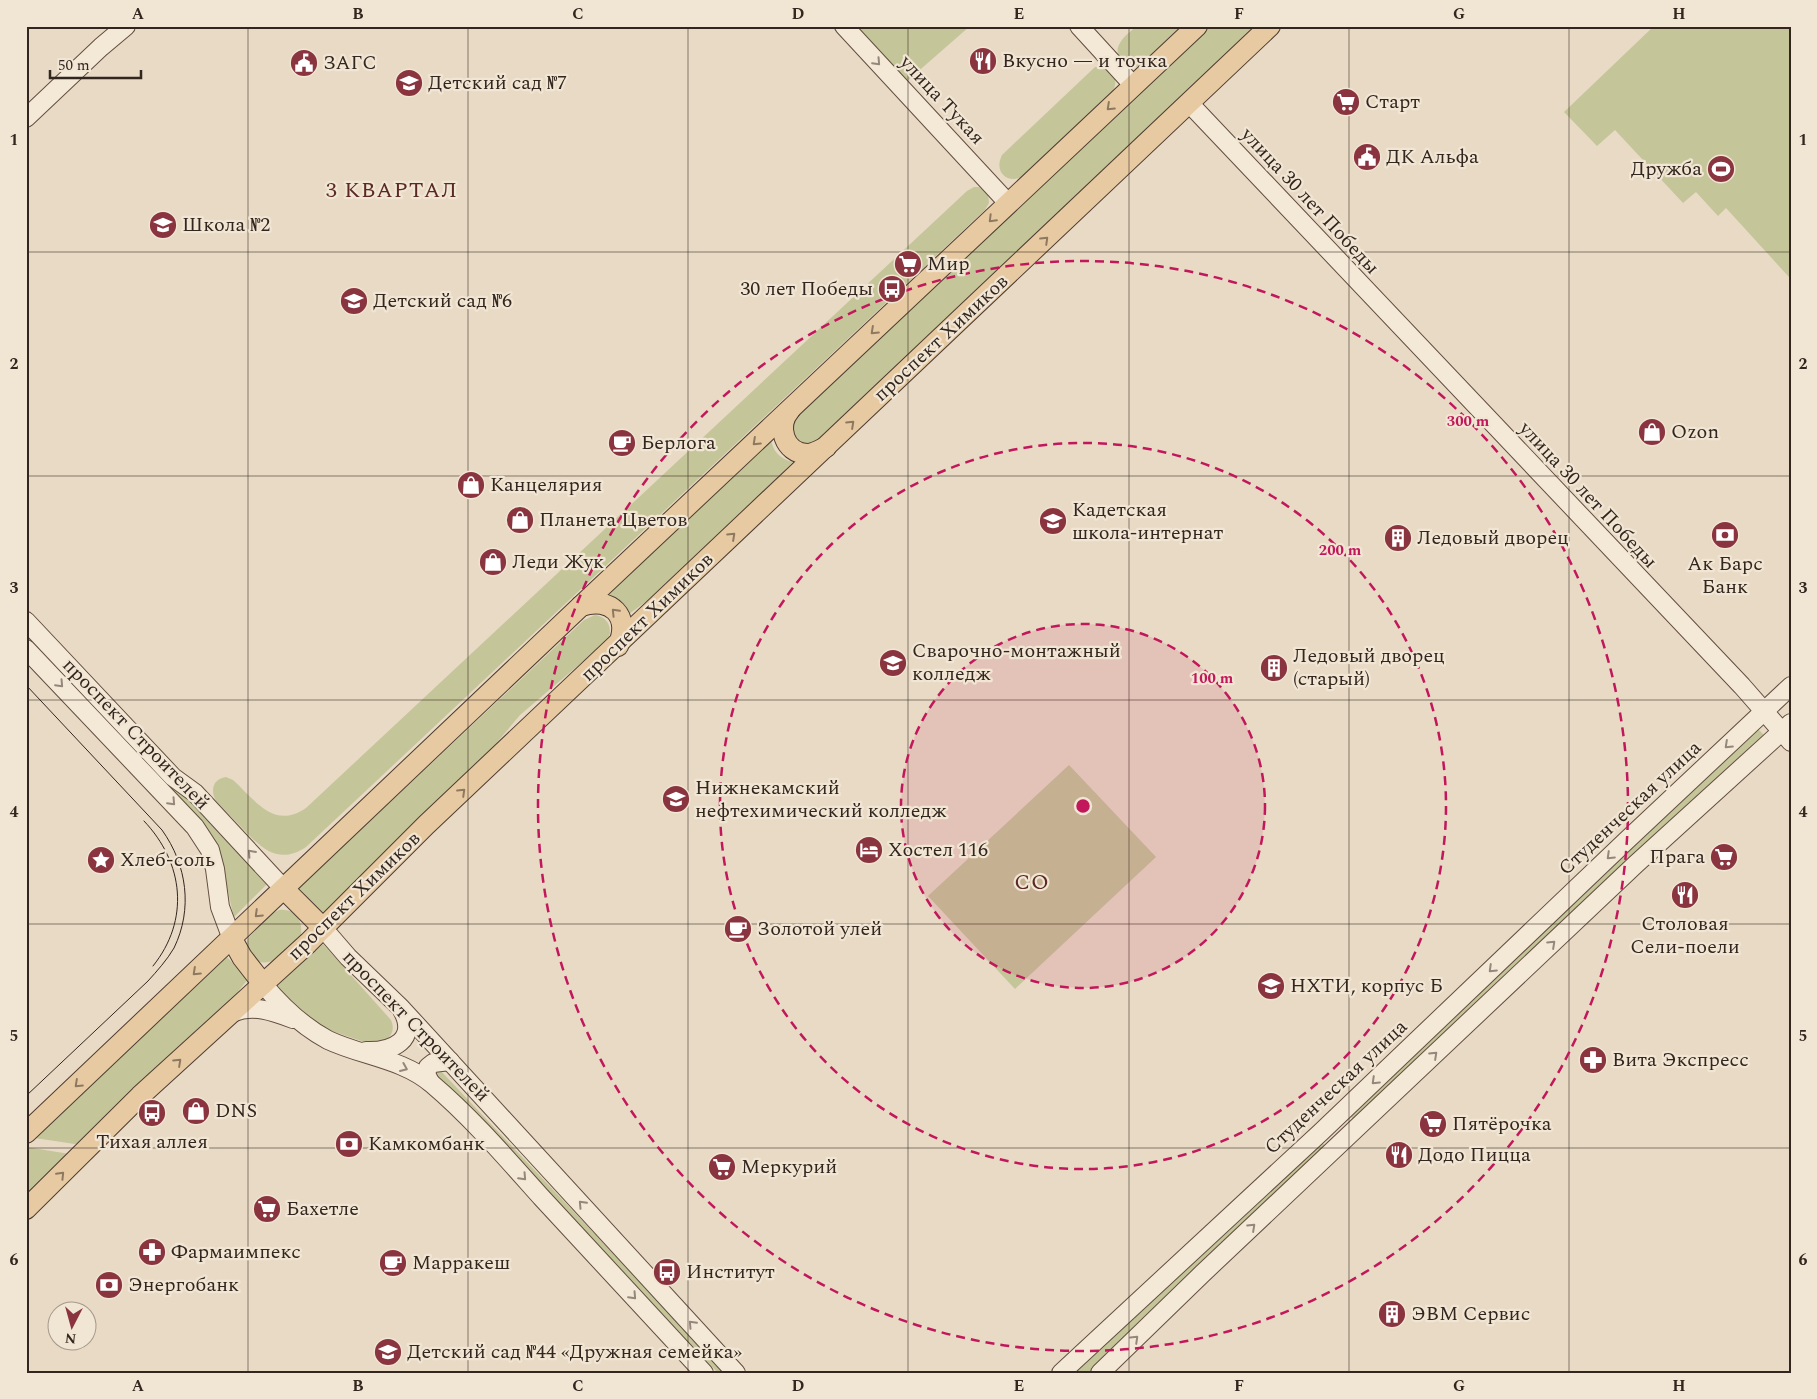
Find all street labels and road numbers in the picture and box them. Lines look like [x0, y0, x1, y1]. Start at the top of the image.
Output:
street label: улица Тукая [892, 48, 992, 152]
street label: улица 30 лет Победы [1233, 120, 1386, 281]
street label: проспект Химиков [867, 267, 1015, 409]
street label: улица 30 лет Победы [1511, 414, 1664, 575]
street label: проспект Химиков [574, 545, 720, 689]
street label: проспект Строителей [55, 651, 217, 817]
street label: Студенческая улица [1552, 733, 1709, 883]
street label: проспект Химиков [281, 824, 427, 968]
street label: проспект Строителей [335, 943, 497, 1109]
street label: Студенческая улица [1258, 1012, 1415, 1162]

